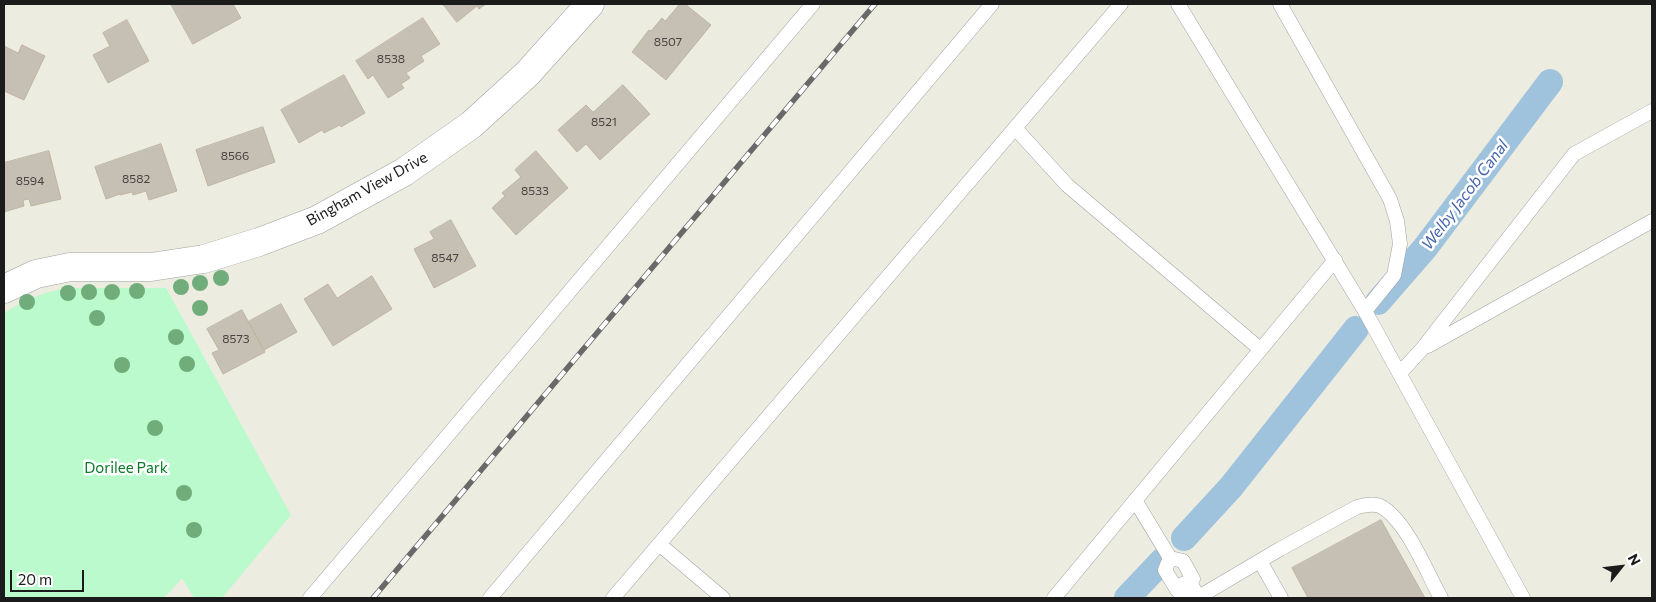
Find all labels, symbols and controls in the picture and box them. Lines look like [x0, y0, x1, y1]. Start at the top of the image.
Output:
house number: 8507 [654, 35, 682, 49]
house number: 8538 [377, 52, 405, 66]
house number: 8521 [591, 115, 617, 129]
water label: Welby Jacob Canal [1418, 136, 1512, 254]
street label: Bingham View Drive [303, 148, 431, 230]
house number: 8566 [221, 149, 249, 163]
house number: 8582 [122, 172, 150, 186]
house number: 8594 [16, 174, 44, 188]
house number: 8533 [521, 184, 549, 198]
house number: 8547 [431, 251, 459, 265]
house number: 8573 [222, 332, 250, 346]
park label: Dorilee Park [84, 459, 168, 477]
north arrow [1596, 542, 1646, 592]
text: N [1625, 551, 1645, 568]
scale bar [12, 560, 86, 592]
text: 20 m [18, 570, 52, 588]

